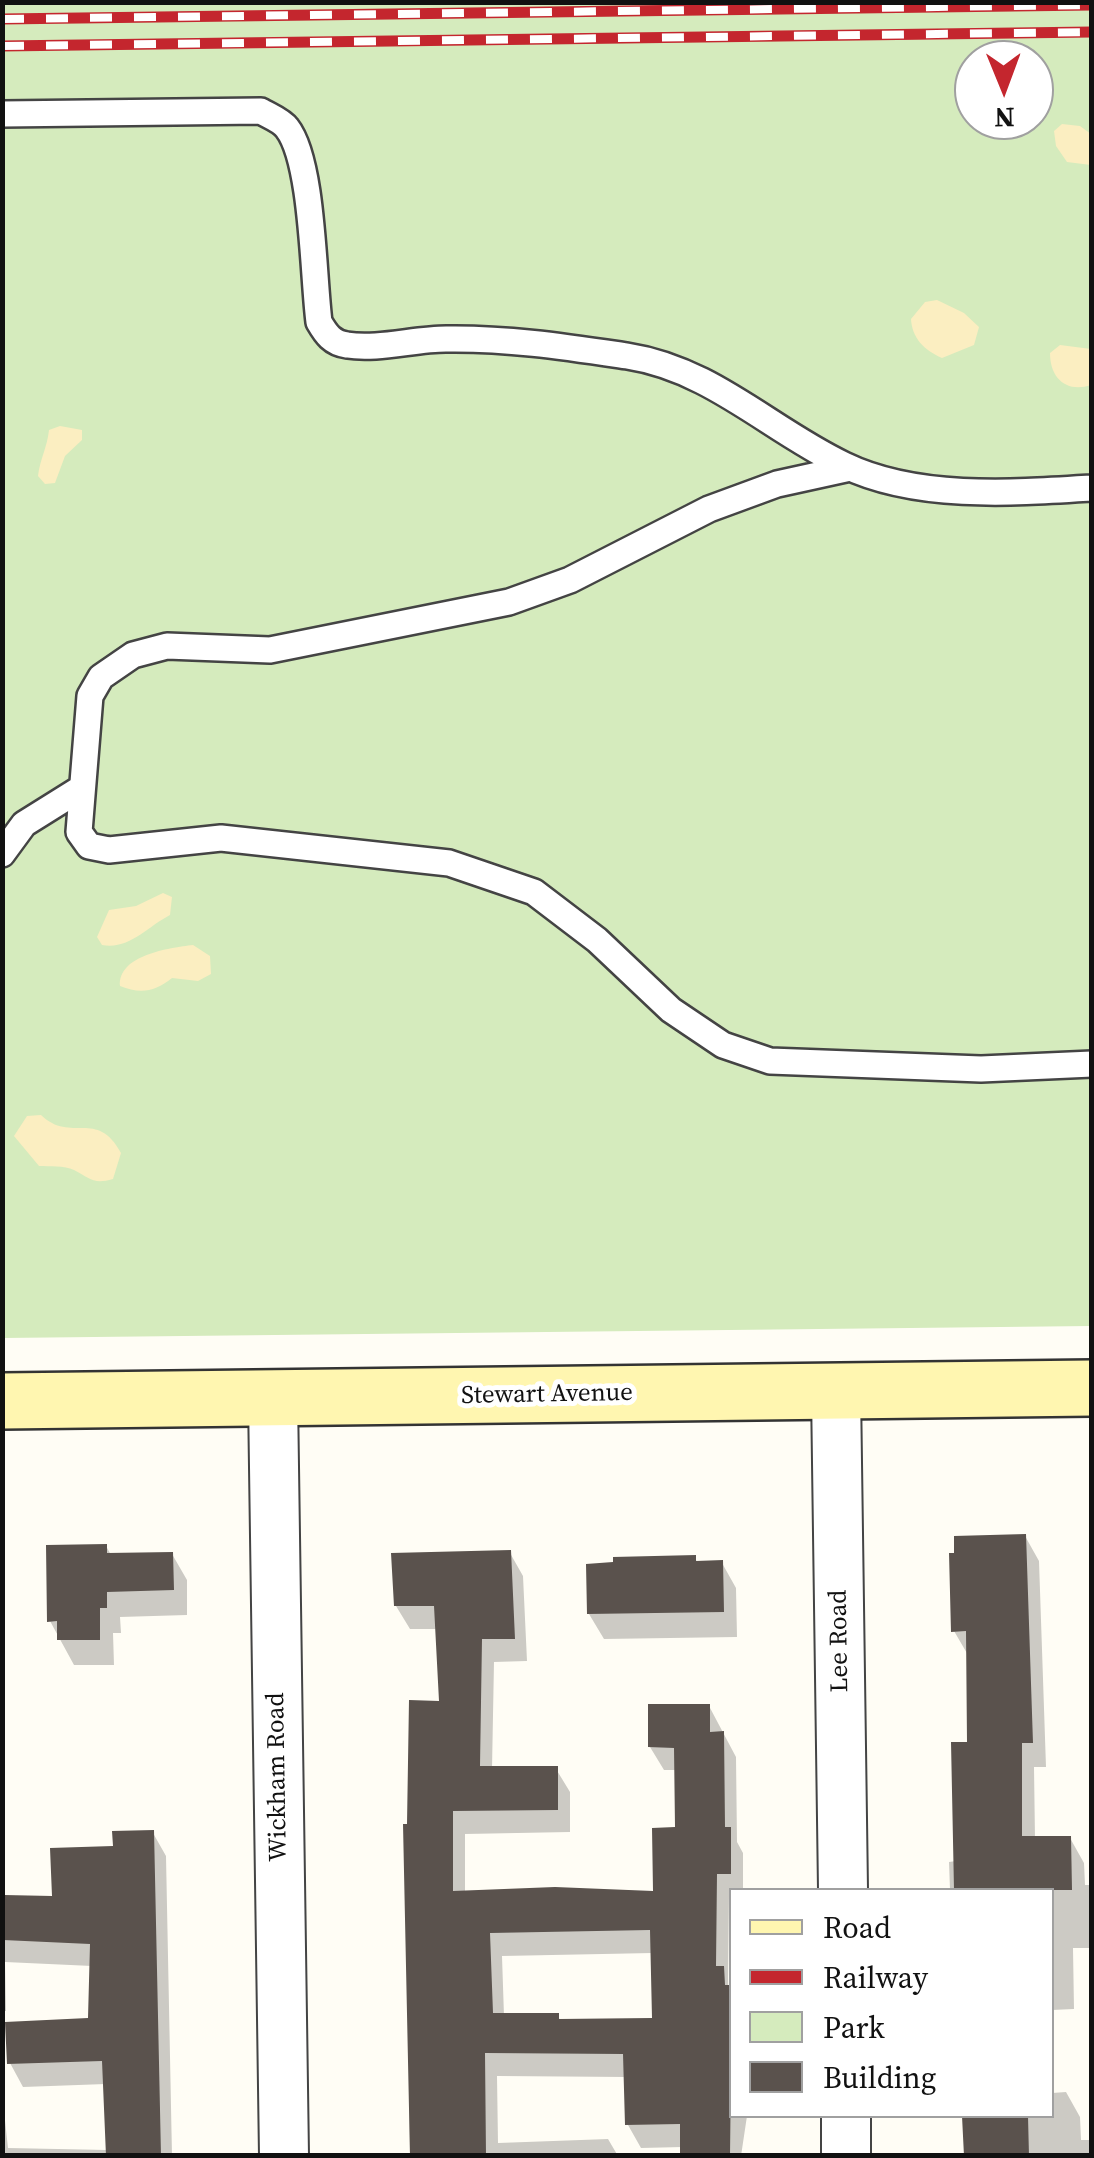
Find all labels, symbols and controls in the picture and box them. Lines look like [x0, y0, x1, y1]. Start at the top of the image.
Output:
north arrow [954, 40, 1054, 140]
text: N [994, 99, 1015, 137]
street label: Stewart Avenue [461, 1379, 633, 1411]
street label: Lee Road [824, 1589, 856, 1693]
street label: Wickham Road [262, 1692, 294, 1862]
legend [729, 1888, 1054, 2118]
text: Road [823, 1907, 891, 1948]
text: Railway [823, 1957, 928, 1998]
text: Park [823, 2007, 885, 2048]
text: Building [823, 2057, 936, 2098]

